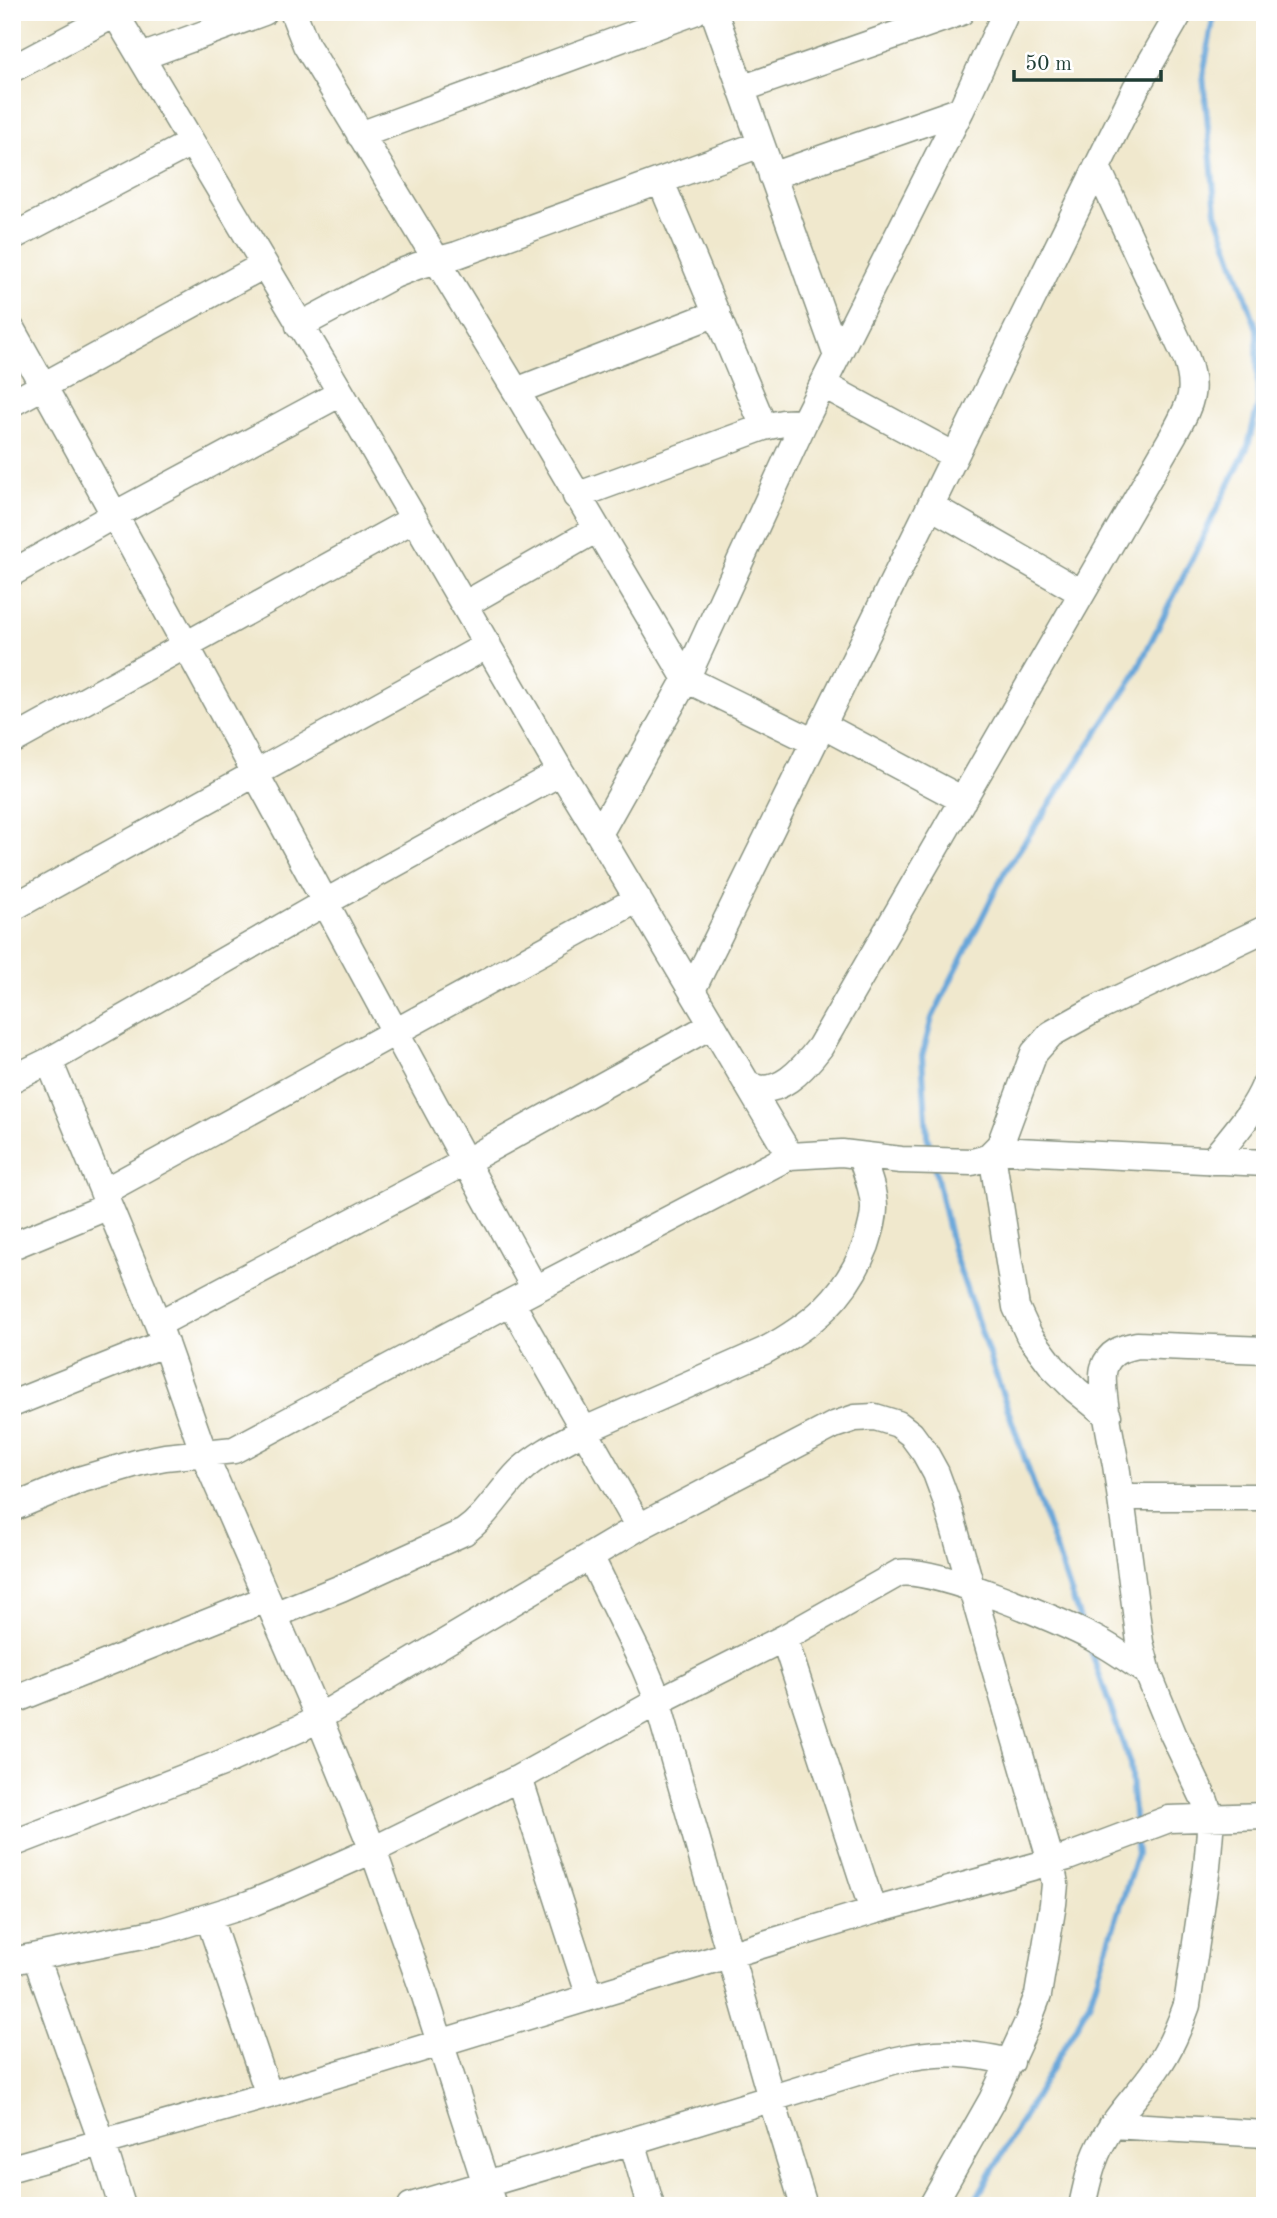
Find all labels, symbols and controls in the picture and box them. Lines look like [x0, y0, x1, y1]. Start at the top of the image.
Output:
scale bar [1014, 38, 1162, 82]
text: 50 m [1025, 54, 1072, 75]

